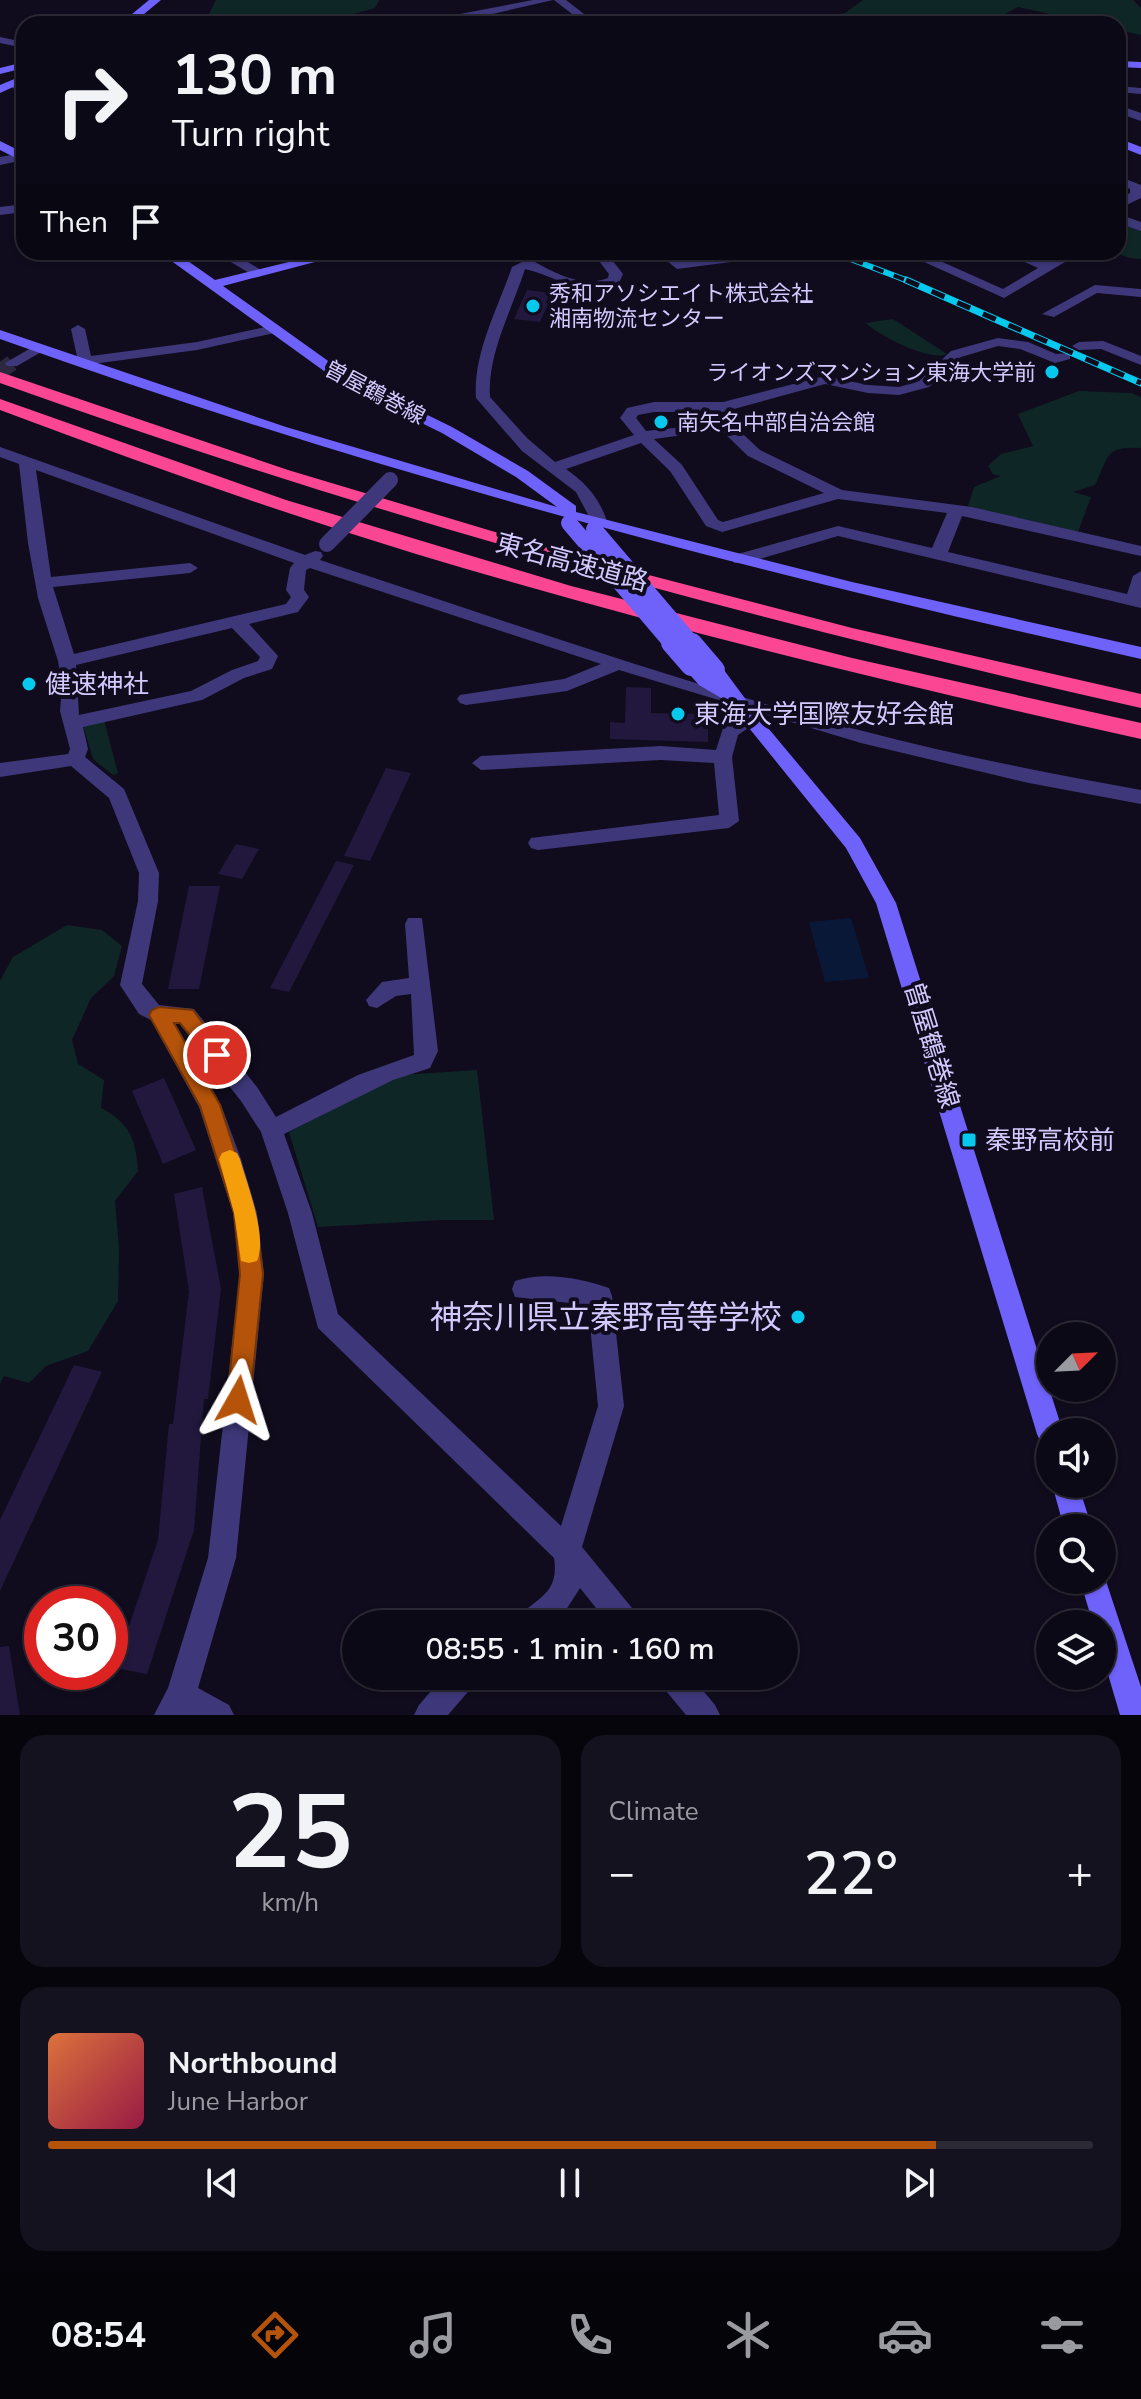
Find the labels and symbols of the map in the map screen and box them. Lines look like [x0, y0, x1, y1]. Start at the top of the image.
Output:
place label: 秀和アソシエイト株式会社 湘南物流センター [549, 279, 813, 334]
marker: 秀和アソシエイト株式会社 湘南物流センター [524, 297, 542, 315]
street label: 曽屋鶴巻線 [319, 354, 430, 432]
place label: ライオンズマンション東海大学前 [706, 358, 1036, 388]
marker: ライオンズマンション東海大学前 [1043, 363, 1061, 381]
place label: 南矢名中部自治会館 [677, 408, 875, 438]
marker: 南矢名中部自治会館 [652, 413, 670, 431]
street label: 東名高速道路 [492, 525, 652, 600]
place label: 健速神社 [45, 667, 149, 702]
marker: 健速神社 [20, 675, 38, 693]
place label: 東海大学国際友好会館 [694, 697, 954, 732]
marker: 東海大学国際友好会館 [669, 705, 687, 723]
street label: 曽屋鶴巻線 [896, 978, 967, 1112]
pin [183, 1021, 251, 1089]
place label: 秦野高校前 [985, 1123, 1115, 1158]
marker: 秦野高校前 [960, 1131, 978, 1149]
place label: 神奈川県立秦野高等学校 [430, 1296, 782, 1339]
marker: 神奈川県立秦野高等学校 [789, 1308, 807, 1326]
north arrow [1036, 1322, 1116, 1402]
position arrow [196, 1358, 280, 1442]
speed limit sign: 30 [24, 1586, 128, 1690]

